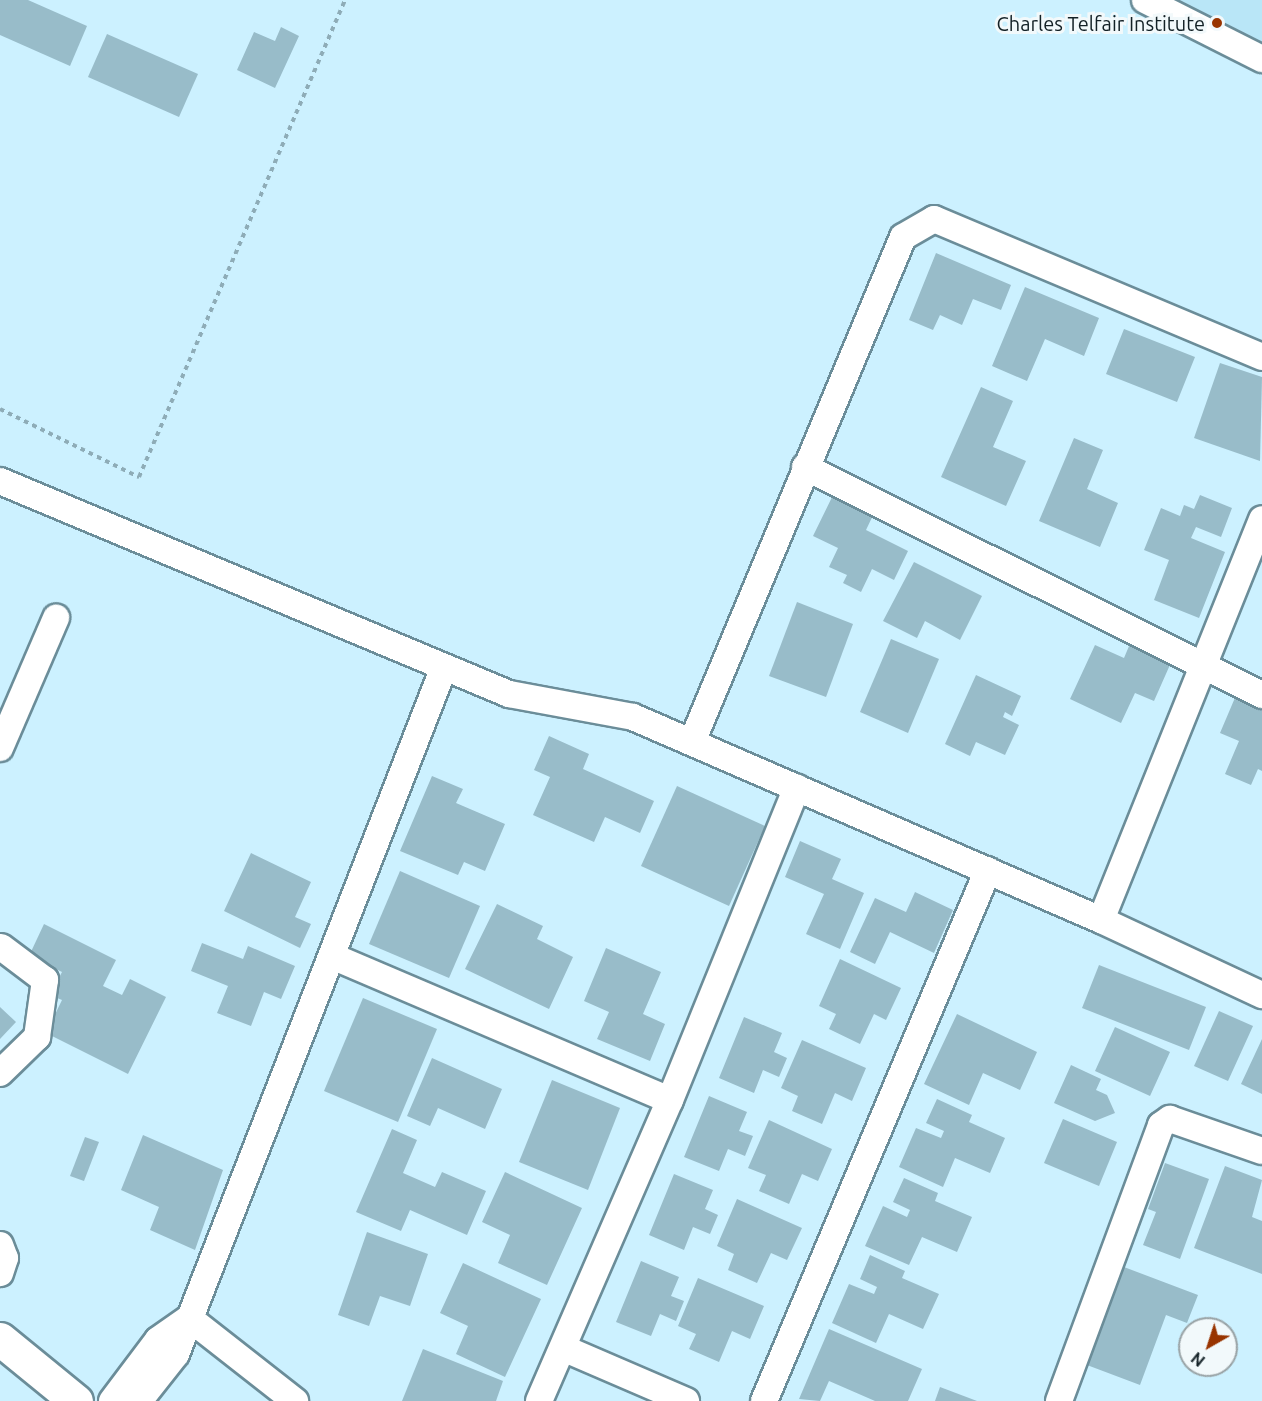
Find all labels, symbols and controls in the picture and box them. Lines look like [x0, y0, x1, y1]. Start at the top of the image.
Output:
place label: Charles Telfair Institute [997, 11, 1205, 35]
marker: Charles Telfair Institute [1210, 16, 1224, 30]
north arrow [1178, 1317, 1238, 1377]
text: N [1188, 1349, 1208, 1370]

